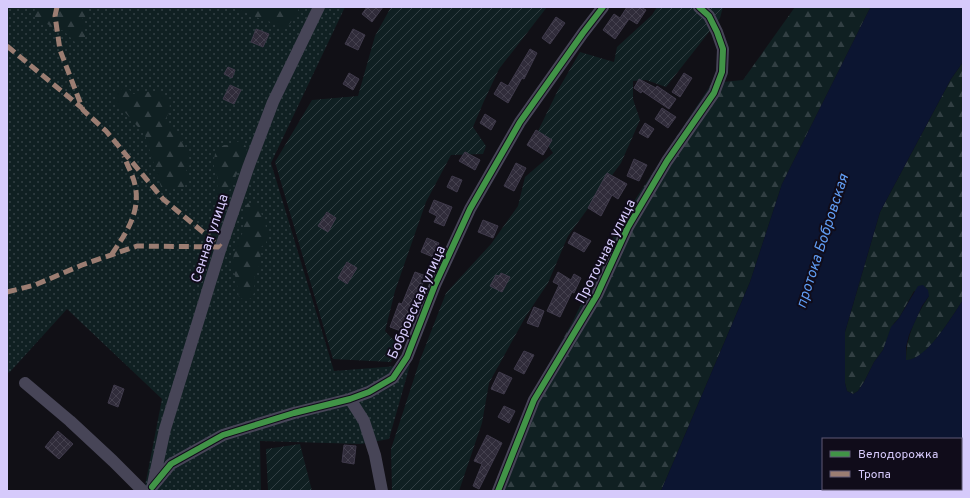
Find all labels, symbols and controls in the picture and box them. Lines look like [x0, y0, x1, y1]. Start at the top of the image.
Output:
water label: протока Бобровская [793, 172, 854, 311]
street label: Сенная улица [188, 192, 233, 285]
street label: Проточная улица [573, 197, 640, 307]
street label: Бобровская улица [385, 243, 450, 362]
legend [822, 438, 962, 490]
text: Велодорожка [858, 447, 938, 463]
text: Тропа [858, 467, 891, 483]

